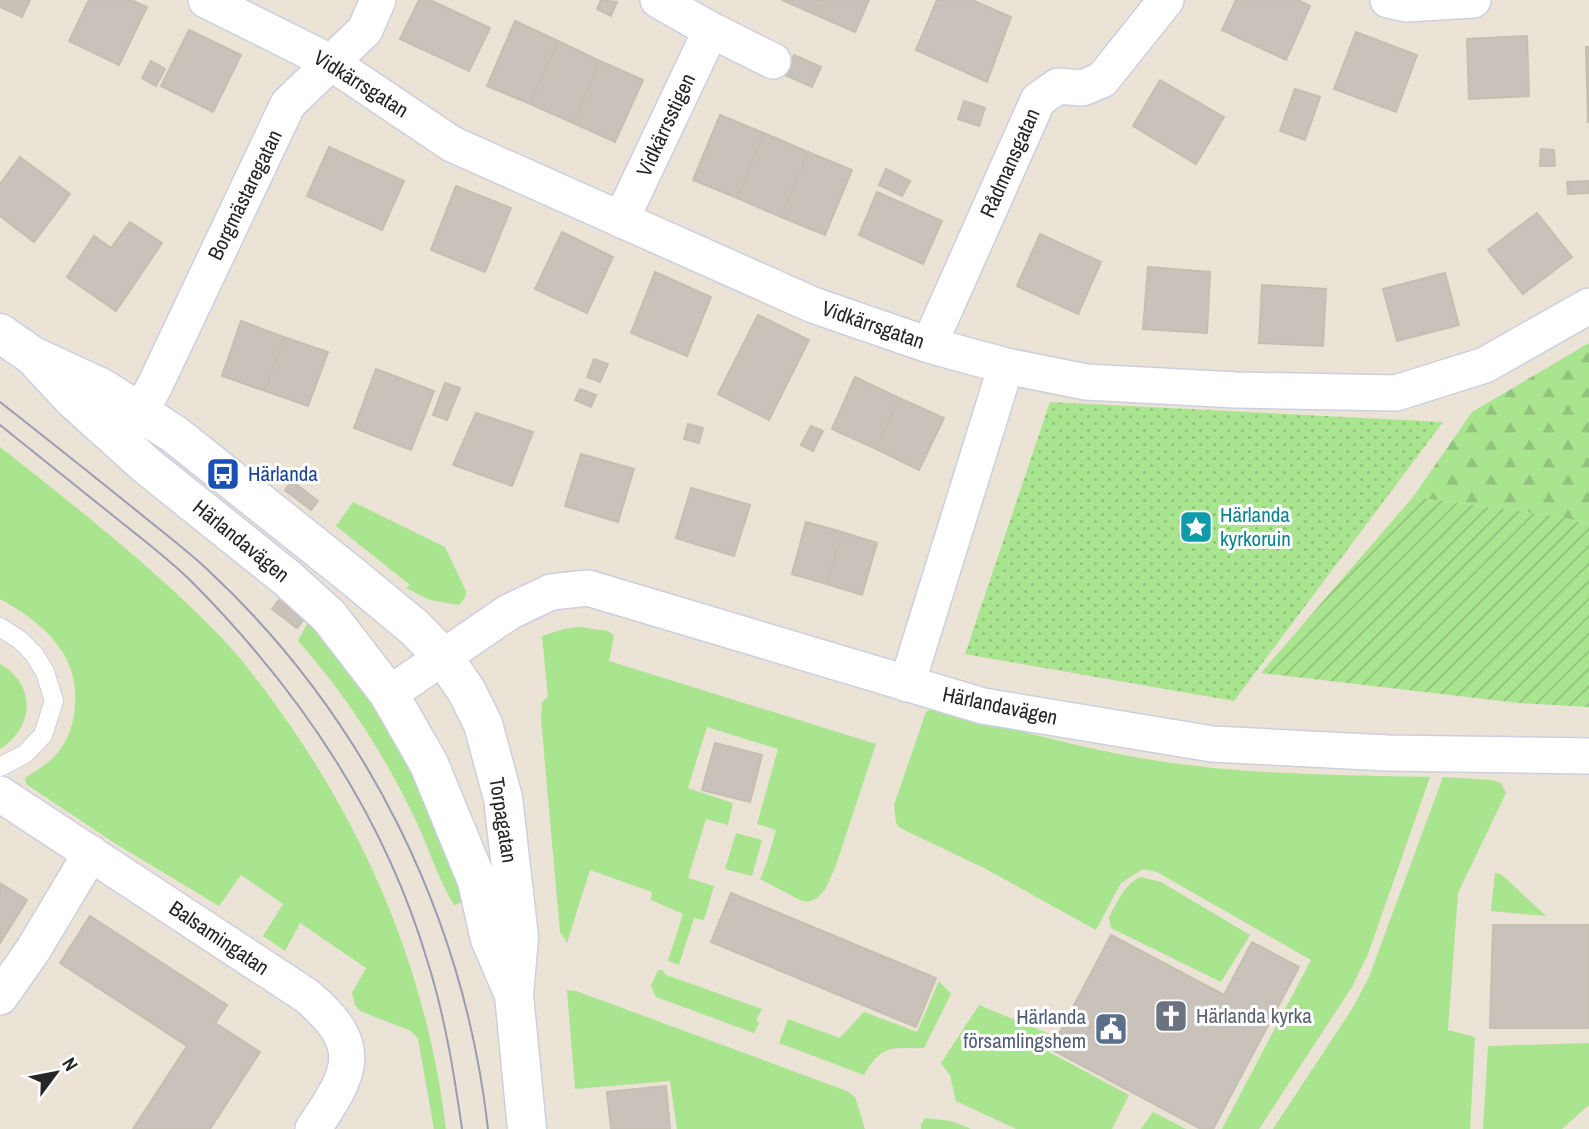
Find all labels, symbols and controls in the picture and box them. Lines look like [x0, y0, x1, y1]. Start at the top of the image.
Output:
street label: Vidkärrsgatan [308, 43, 414, 124]
street label: Vidkärrsstigen [629, 68, 702, 181]
street label: Rådmansgatan [973, 104, 1047, 222]
street label: Borgmästaregatan [200, 125, 289, 265]
street label: Vidkärrsgatan [818, 293, 928, 356]
bus stop icon: Härlanda [204, 455, 242, 493]
place label: Härlanda [248, 459, 318, 488]
street label: Härlandavägen [187, 493, 296, 589]
place label: Härlanda kyrkoruin [1220, 500, 1291, 553]
place icon: Härlanda kyrkoruin [1177, 508, 1215, 546]
street label: Härlandavägen [940, 679, 1060, 732]
street label: Torpagatan [482, 775, 525, 865]
street label: Balsamingatan [164, 893, 275, 982]
church icon: Härlanda kyrka [1152, 997, 1190, 1035]
place label: Härlanda kyrka [1196, 1001, 1312, 1030]
place label: Härlanda församlingshem [964, 1002, 1086, 1055]
public building icon: Härlanda församlingshem [1092, 1010, 1130, 1048]
north arrow [21, 1038, 91, 1108]
text: N [56, 1052, 84, 1076]

